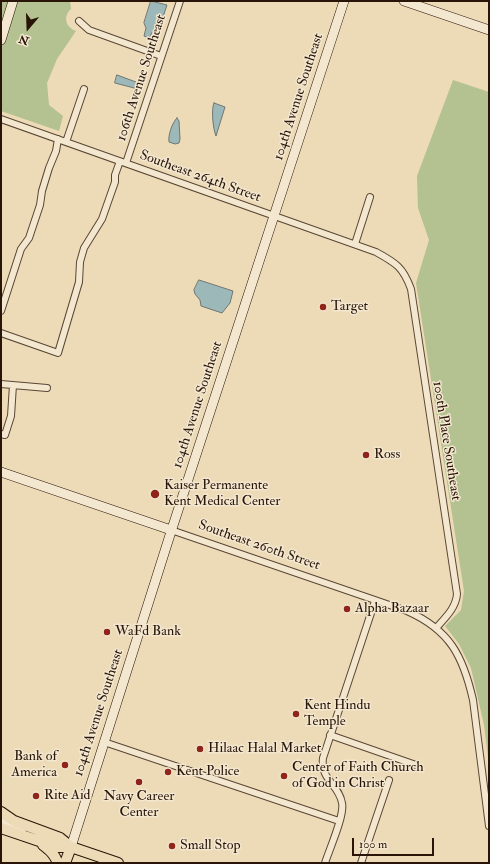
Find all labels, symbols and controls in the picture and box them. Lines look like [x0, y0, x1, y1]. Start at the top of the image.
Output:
north arrow [8, 8, 48, 48]
street label: 106th Avenue Southeast [114, 13, 170, 143]
street label: 104th Avenue Southeast [271, 31, 327, 163]
text: N [17, 32, 31, 48]
street label: Southeast 264th Street [137, 147, 263, 207]
place label: Target [331, 299, 368, 315]
marker: Target [318, 302, 328, 312]
street label: 104th Avenue Southeast [170, 339, 226, 471]
street label: 100th Place Southeast [428, 380, 464, 502]
place label: Ross [374, 447, 400, 463]
marker: Ross [361, 450, 371, 460]
place label: Kaiser Permanente Kent Medical Center [164, 478, 281, 510]
marker: Kaiser Permanente Kent Medical Center [149, 488, 161, 500]
street label: Southeast 260th Street [196, 517, 322, 575]
place label: Alpha Bazaar [355, 601, 429, 617]
marker: Alpha Bazaar [342, 604, 352, 614]
place label: WaFd Bank [115, 624, 181, 640]
marker: WaFd Bank [102, 627, 112, 637]
street label: 104th Avenue Southeast [71, 647, 127, 779]
place label: Kent Hindu Temple [304, 698, 371, 730]
marker: Kent Hindu Temple [291, 709, 301, 719]
place label: Hilaac Halal Market [208, 741, 321, 757]
marker: Hilaac Halal Market [195, 744, 205, 754]
place label: Bank of America [11, 749, 57, 782]
marker: Bank of America [60, 760, 70, 770]
place label: Center of Faith Church of God in Christ [292, 760, 424, 792]
place label: Kent Police [176, 764, 239, 780]
marker: Kent Police [163, 767, 173, 777]
marker: Center of Faith Church of God in Christ [279, 771, 289, 781]
marker: Navy Career Center [134, 777, 144, 787]
place label: Rite Aid [44, 788, 90, 804]
place label: Navy Career Center [104, 789, 174, 822]
marker: Rite Aid [31, 791, 41, 801]
scale bar [354, 830, 436, 856]
text: 100 m [359, 837, 387, 852]
place label: Small Stop [180, 838, 241, 854]
marker: Small Stop [167, 841, 177, 851]

